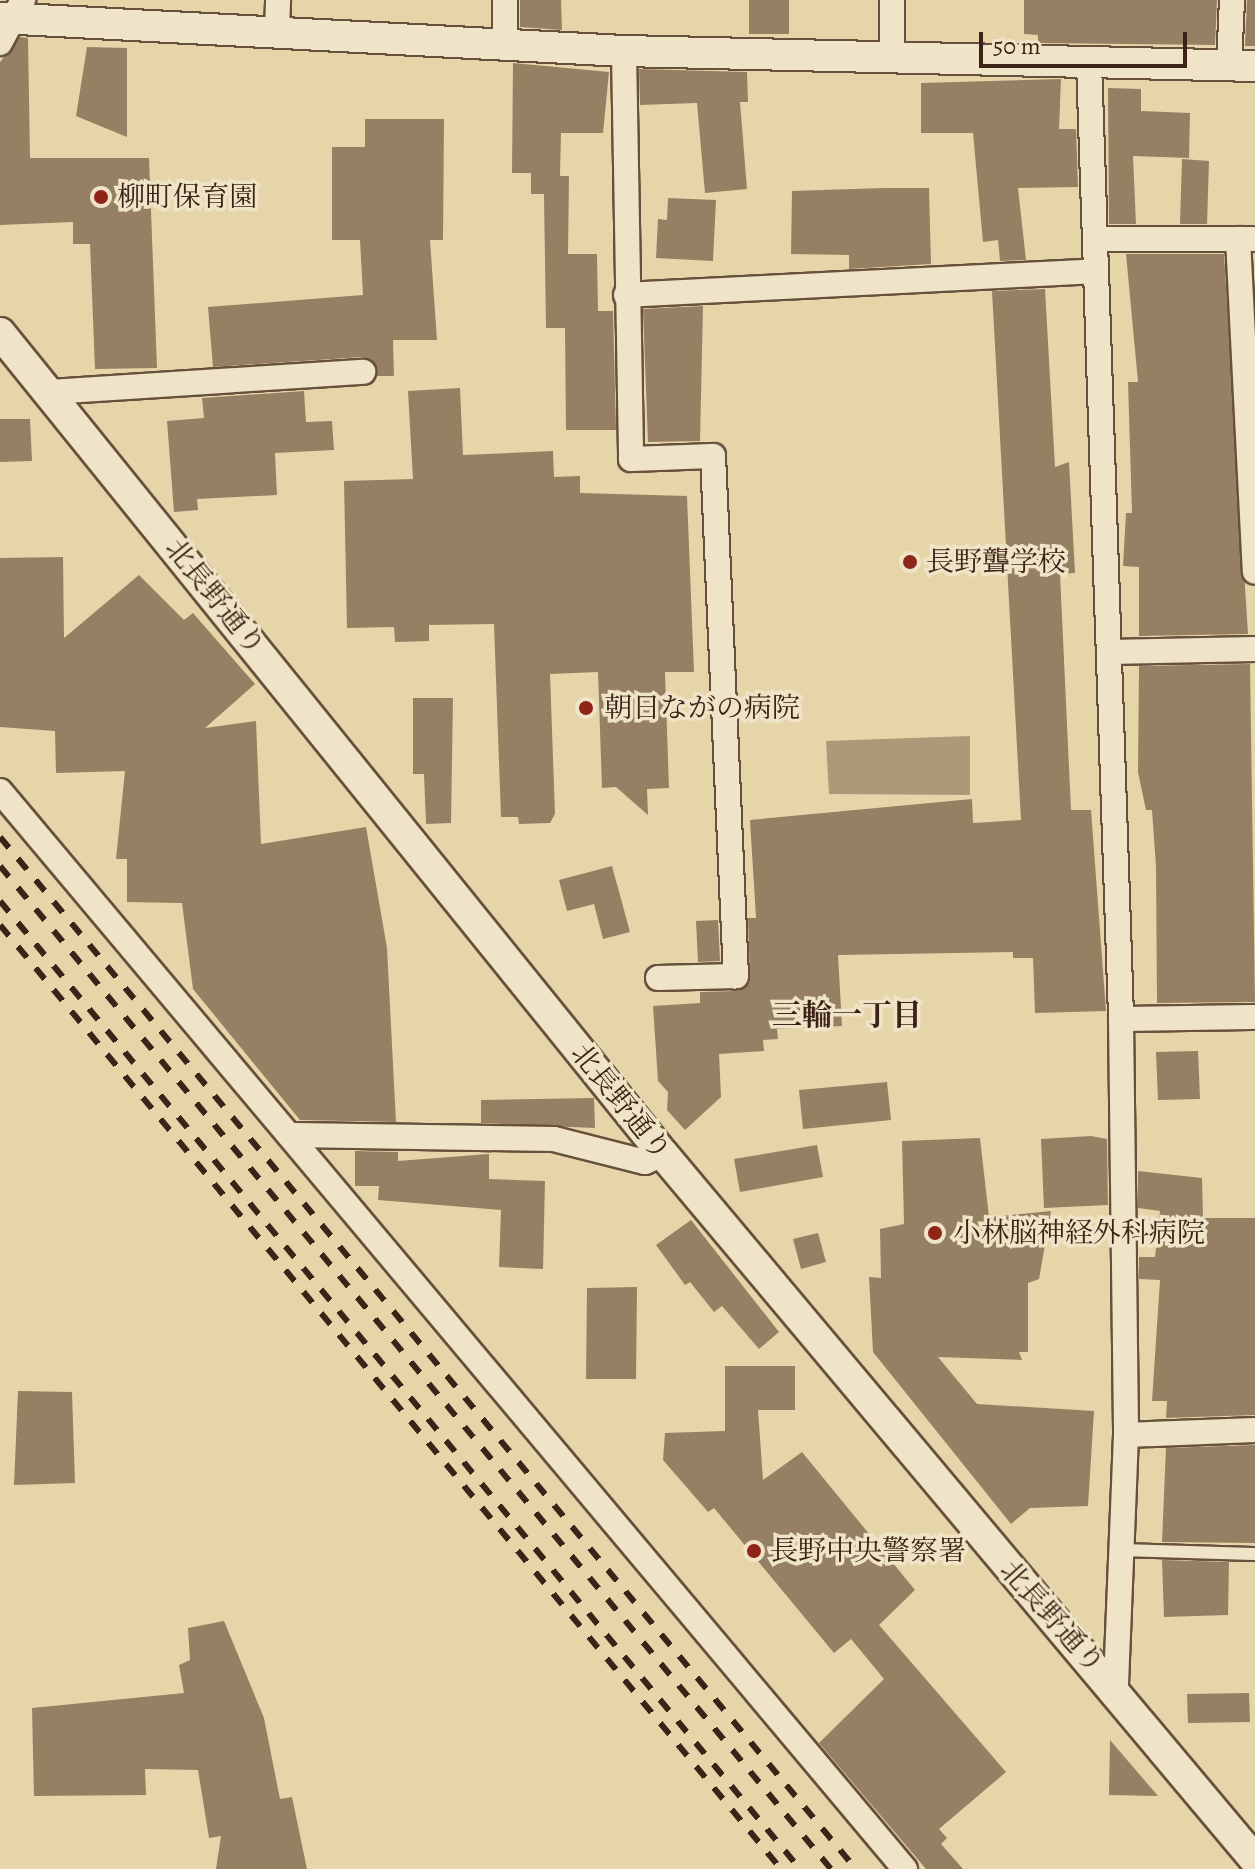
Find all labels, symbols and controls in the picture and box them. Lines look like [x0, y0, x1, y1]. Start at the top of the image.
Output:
scale bar [983, 16, 1191, 66]
text: 50 m [993, 30, 1041, 62]
place label: 柳町保育園 [117, 180, 257, 214]
marker: 柳町保育園 [92, 188, 110, 206]
street label: 北長野通り [158, 532, 272, 662]
place label: 長野聾学校 [926, 545, 1066, 579]
marker: 長野聾学校 [901, 553, 919, 571]
place label: 朝日ながの病院 [604, 691, 800, 725]
marker: 朝日ながの病院 [575, 697, 597, 719]
district label: 三輪一丁目 [772, 997, 922, 1033]
street label: 北長野通り [564, 1037, 678, 1167]
place label: 小林脳神経外科病院 [953, 1216, 1205, 1250]
marker: 小林脳神経外科病院 [924, 1222, 946, 1244]
place label: 長野中央警察署 [770, 1534, 966, 1568]
marker: 長野中央警察署 [745, 1542, 763, 1560]
street label: 北長野通り [993, 1554, 1111, 1680]

